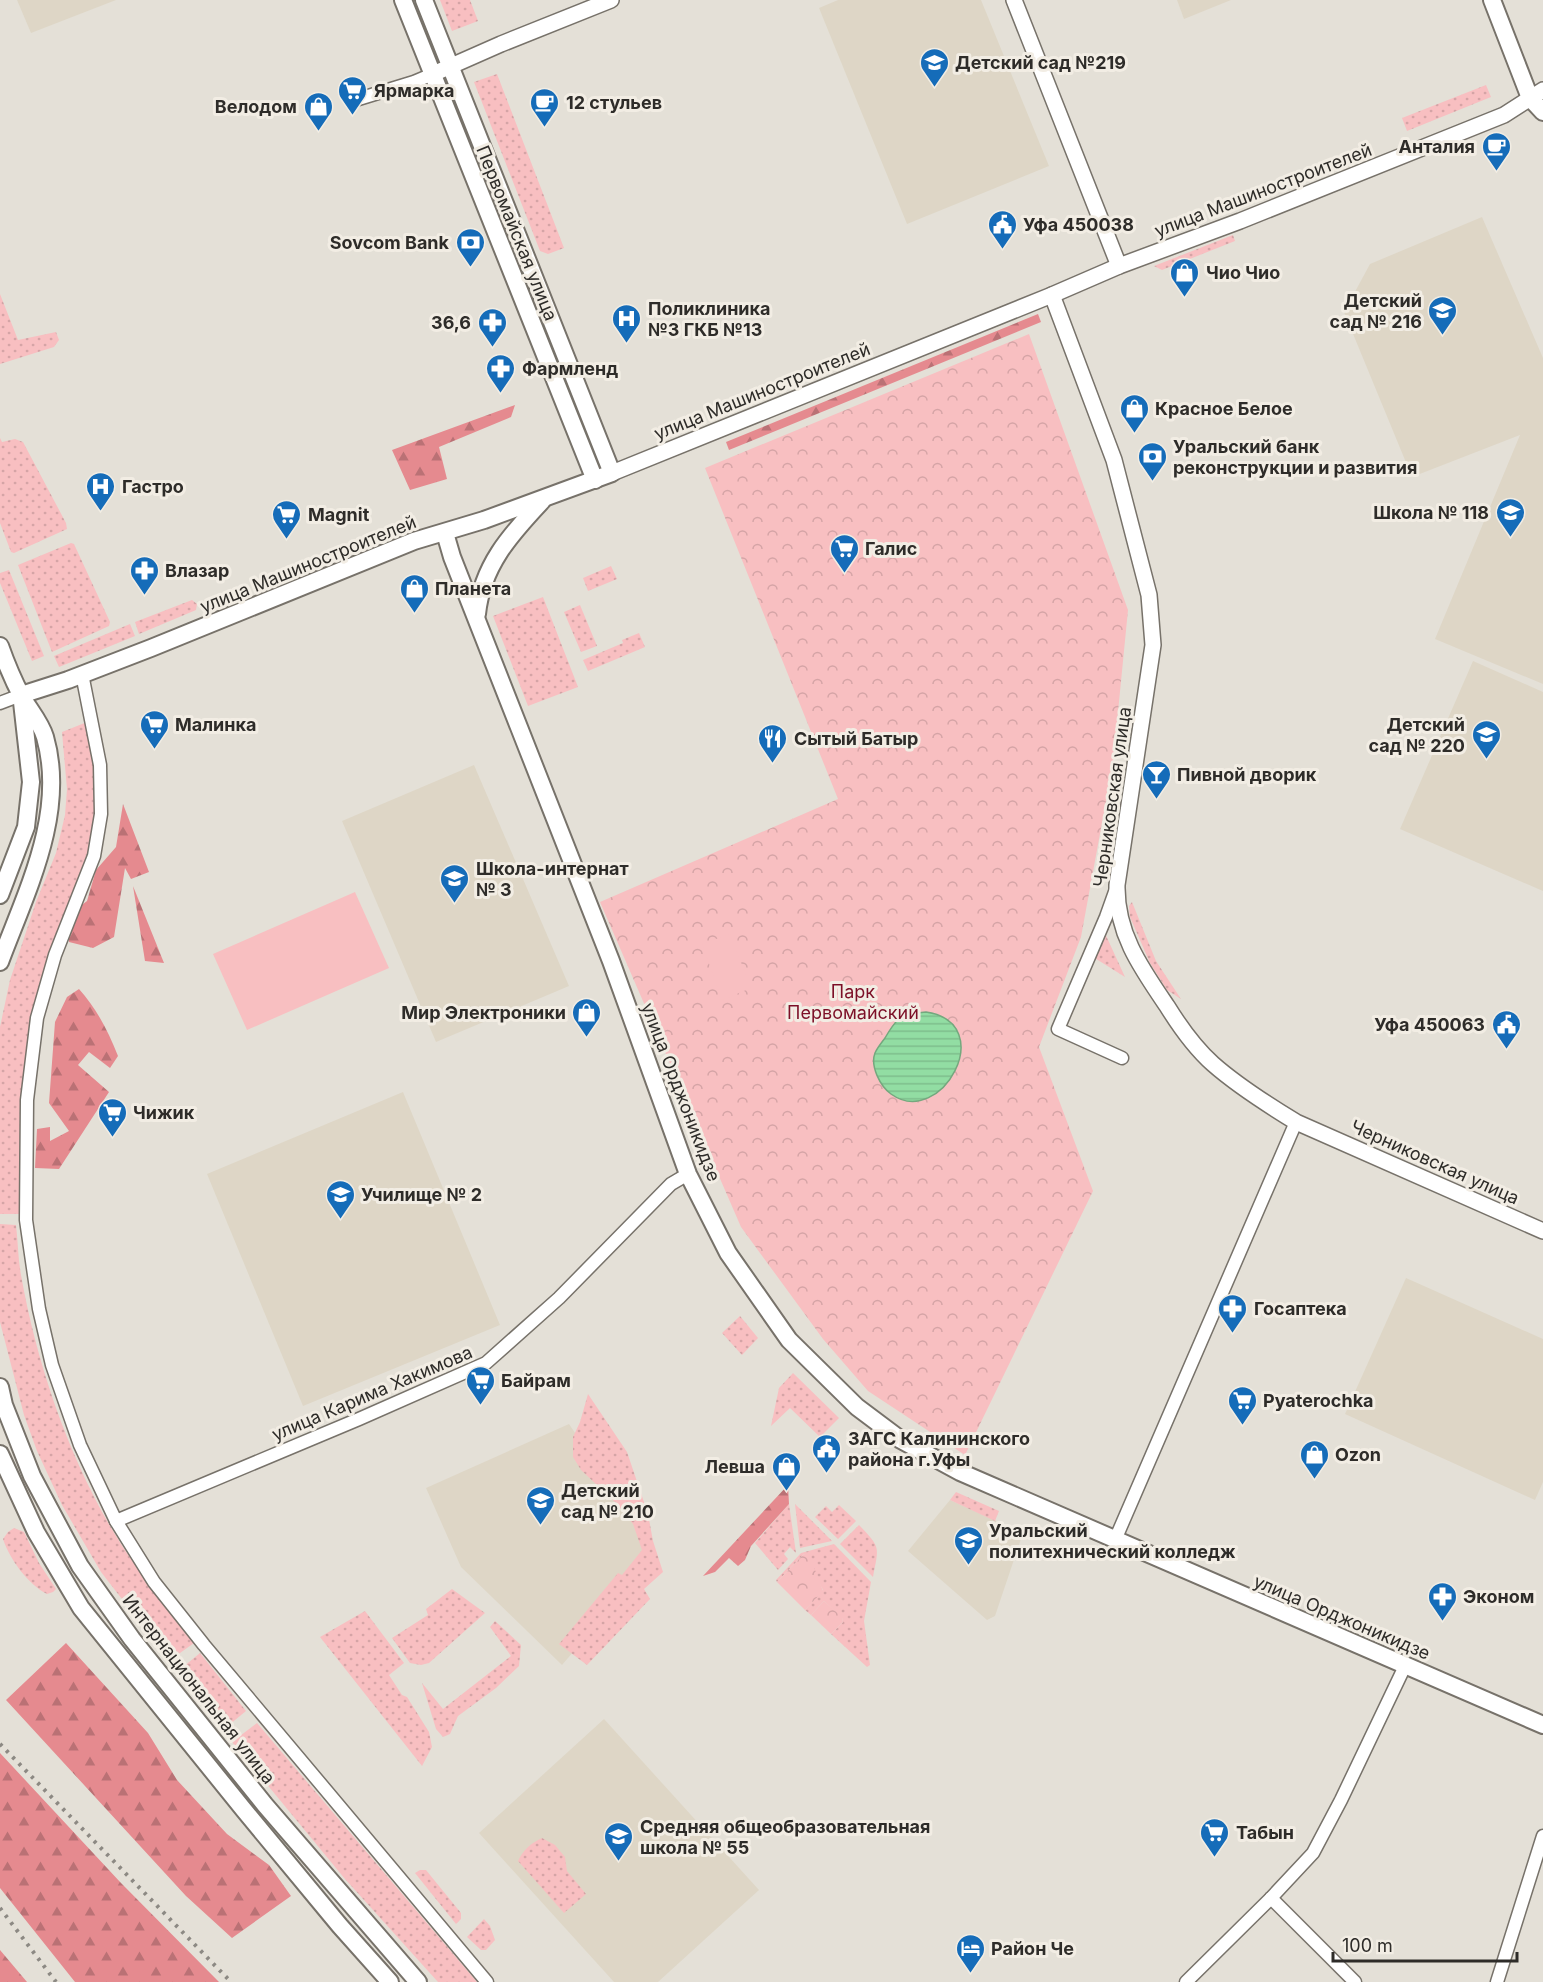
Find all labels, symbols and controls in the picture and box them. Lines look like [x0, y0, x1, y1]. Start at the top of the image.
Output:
school or university icon: Детский сад №219 [918, 46, 950, 88]
place label: Детский сад №219 [955, 52, 1126, 73]
supermarket icon: Ярмарка [337, 74, 369, 116]
place label: Ярмарка [374, 80, 455, 101]
cafe icon: 12 стульев [529, 86, 561, 128]
shop icon: Велодом [302, 90, 334, 132]
place label: 12 стульев [566, 92, 662, 113]
place label: Велодом [215, 96, 297, 117]
cafe icon: Анталия [1480, 130, 1512, 172]
place label: Анталия [1398, 136, 1475, 157]
street label: улица Машиностроителей [1151, 139, 1375, 241]
street label: Первомайская улица [472, 142, 562, 324]
public building icon: Уфа 450038 [986, 208, 1018, 250]
place label: Уфа 450038 [1023, 214, 1134, 235]
bank icon: Sovcom Bank [454, 226, 486, 268]
place label: Sovcom Bank [330, 232, 450, 253]
shop icon: Чио Чио [1169, 256, 1201, 298]
place label: Чио Чио [1206, 262, 1280, 283]
place label: Детский сад № 216 [1330, 290, 1422, 332]
school or university icon: Детский сад № 216 [1427, 294, 1459, 336]
place label: Поликлиника №3 ГКБ №13 [648, 298, 771, 340]
hospital icon: Поликлиника №3 ГКБ №13 [611, 302, 643, 344]
pharmacy icon: 36,6 [476, 306, 508, 348]
place label: 36,6 [431, 312, 471, 333]
street label: улица Машиностроителей [651, 338, 873, 444]
pharmacy icon: Фармленд [485, 352, 517, 394]
place label: Фармленд [522, 358, 618, 379]
shop icon: Красное Белое [1118, 392, 1150, 434]
place label: Красное Белое [1155, 398, 1293, 419]
place label: Уральский банк реконструкции и развития [1173, 436, 1417, 478]
bank icon: Уральский банк реконструкции и развития [1136, 440, 1168, 482]
hospital icon: Гастро [85, 470, 117, 512]
place label: Гастро [122, 476, 184, 497]
school or university icon: Школа № 118 [1494, 496, 1526, 538]
supermarket icon: Magnit [271, 498, 303, 540]
place label: Школа № 118 [1373, 502, 1489, 523]
place label: Magnit [308, 504, 370, 525]
street label: улица Машиностроителей [197, 511, 419, 617]
supermarket icon: Галис [828, 532, 860, 574]
place label: Галис [865, 538, 917, 559]
pharmacy icon: Влазар [128, 554, 160, 596]
place label: Влазар [165, 560, 229, 581]
shop icon: Планета [398, 572, 430, 614]
place label: Планета [435, 578, 511, 599]
street label: Черниковская улица [1089, 705, 1135, 889]
supermarket icon: Малинка [138, 708, 170, 750]
place label: Малинка [175, 714, 256, 735]
place label: Детский сад № 220 [1369, 714, 1465, 756]
school or university icon: Детский сад № 220 [1470, 718, 1502, 760]
restaurant icon: Сытый Батыр [757, 722, 789, 764]
place label: Сытый Батыр [794, 728, 918, 749]
bar icon: Пивной дворик [1140, 758, 1172, 800]
place label: Пивной дворик [1177, 764, 1317, 785]
place label: Школа-интернат № 3 [476, 858, 629, 900]
school or university icon: Школа-интернат № 3 [439, 862, 471, 904]
park label: Парк Первомайский [787, 981, 919, 1023]
shop icon: Мир Электроники [571, 996, 603, 1038]
street label: улица Орджоникидзе [637, 1000, 725, 1184]
place label: Мир Электроники [401, 1002, 566, 1023]
public building icon: Уфа 450063 [1490, 1008, 1522, 1050]
place label: Уфа 450063 [1374, 1014, 1485, 1035]
supermarket icon: Чижик [96, 1096, 128, 1138]
place label: Чижик [133, 1102, 195, 1123]
street label: Черниковская улица [1348, 1115, 1522, 1209]
school or university icon: Училище № 2 [324, 1178, 356, 1220]
place label: Училище № 2 [361, 1184, 482, 1205]
pharmacy icon: Госаптека [1217, 1292, 1249, 1334]
place label: Госаптека [1254, 1298, 1347, 1319]
street label: улица Карима Хакимова [269, 1341, 475, 1445]
supermarket icon: Байрам [464, 1364, 496, 1406]
place label: Байрам [501, 1370, 571, 1391]
supermarket icon: Pyaterochka [1226, 1384, 1258, 1426]
place label: Pyaterochka [1263, 1390, 1374, 1411]
place label: ЗАГС Калининского района г.Уфы [848, 1428, 1030, 1470]
public building icon: ЗАГС Калининского района г.Уфы [811, 1432, 843, 1474]
shop icon: Ozon [1298, 1438, 1330, 1480]
place label: Ozon [1335, 1444, 1381, 1465]
shop icon: Левша [770, 1450, 802, 1492]
place label: Левша [704, 1456, 765, 1477]
place label: Детский сад № 210 [561, 1480, 654, 1522]
school or university icon: Детский сад № 210 [524, 1484, 556, 1526]
place label: Уральский политехнический колледж [989, 1520, 1236, 1562]
school or university icon: Уральский политехнический колледж [952, 1524, 984, 1566]
street label: улица Орджоникидзе [1251, 1570, 1433, 1664]
pharmacy icon: Эконом [1426, 1580, 1458, 1622]
place label: Эконом [1463, 1586, 1534, 1607]
street label: Интернациональная улица [118, 1590, 280, 1788]
place label: Средняя общеобразовательная школа № 55 [640, 1816, 930, 1858]
supermarket icon: Табын [1199, 1816, 1231, 1858]
school or university icon: Средняя общеобразовательная школа № 55 [603, 1820, 635, 1862]
place label: Табын [1236, 1822, 1294, 1843]
scale bar [1333, 1925, 1518, 1963]
hotel icon: Район Че [954, 1932, 986, 1974]
text: 100 m [1342, 1935, 1393, 1956]
place label: Район Че [991, 1938, 1074, 1959]

